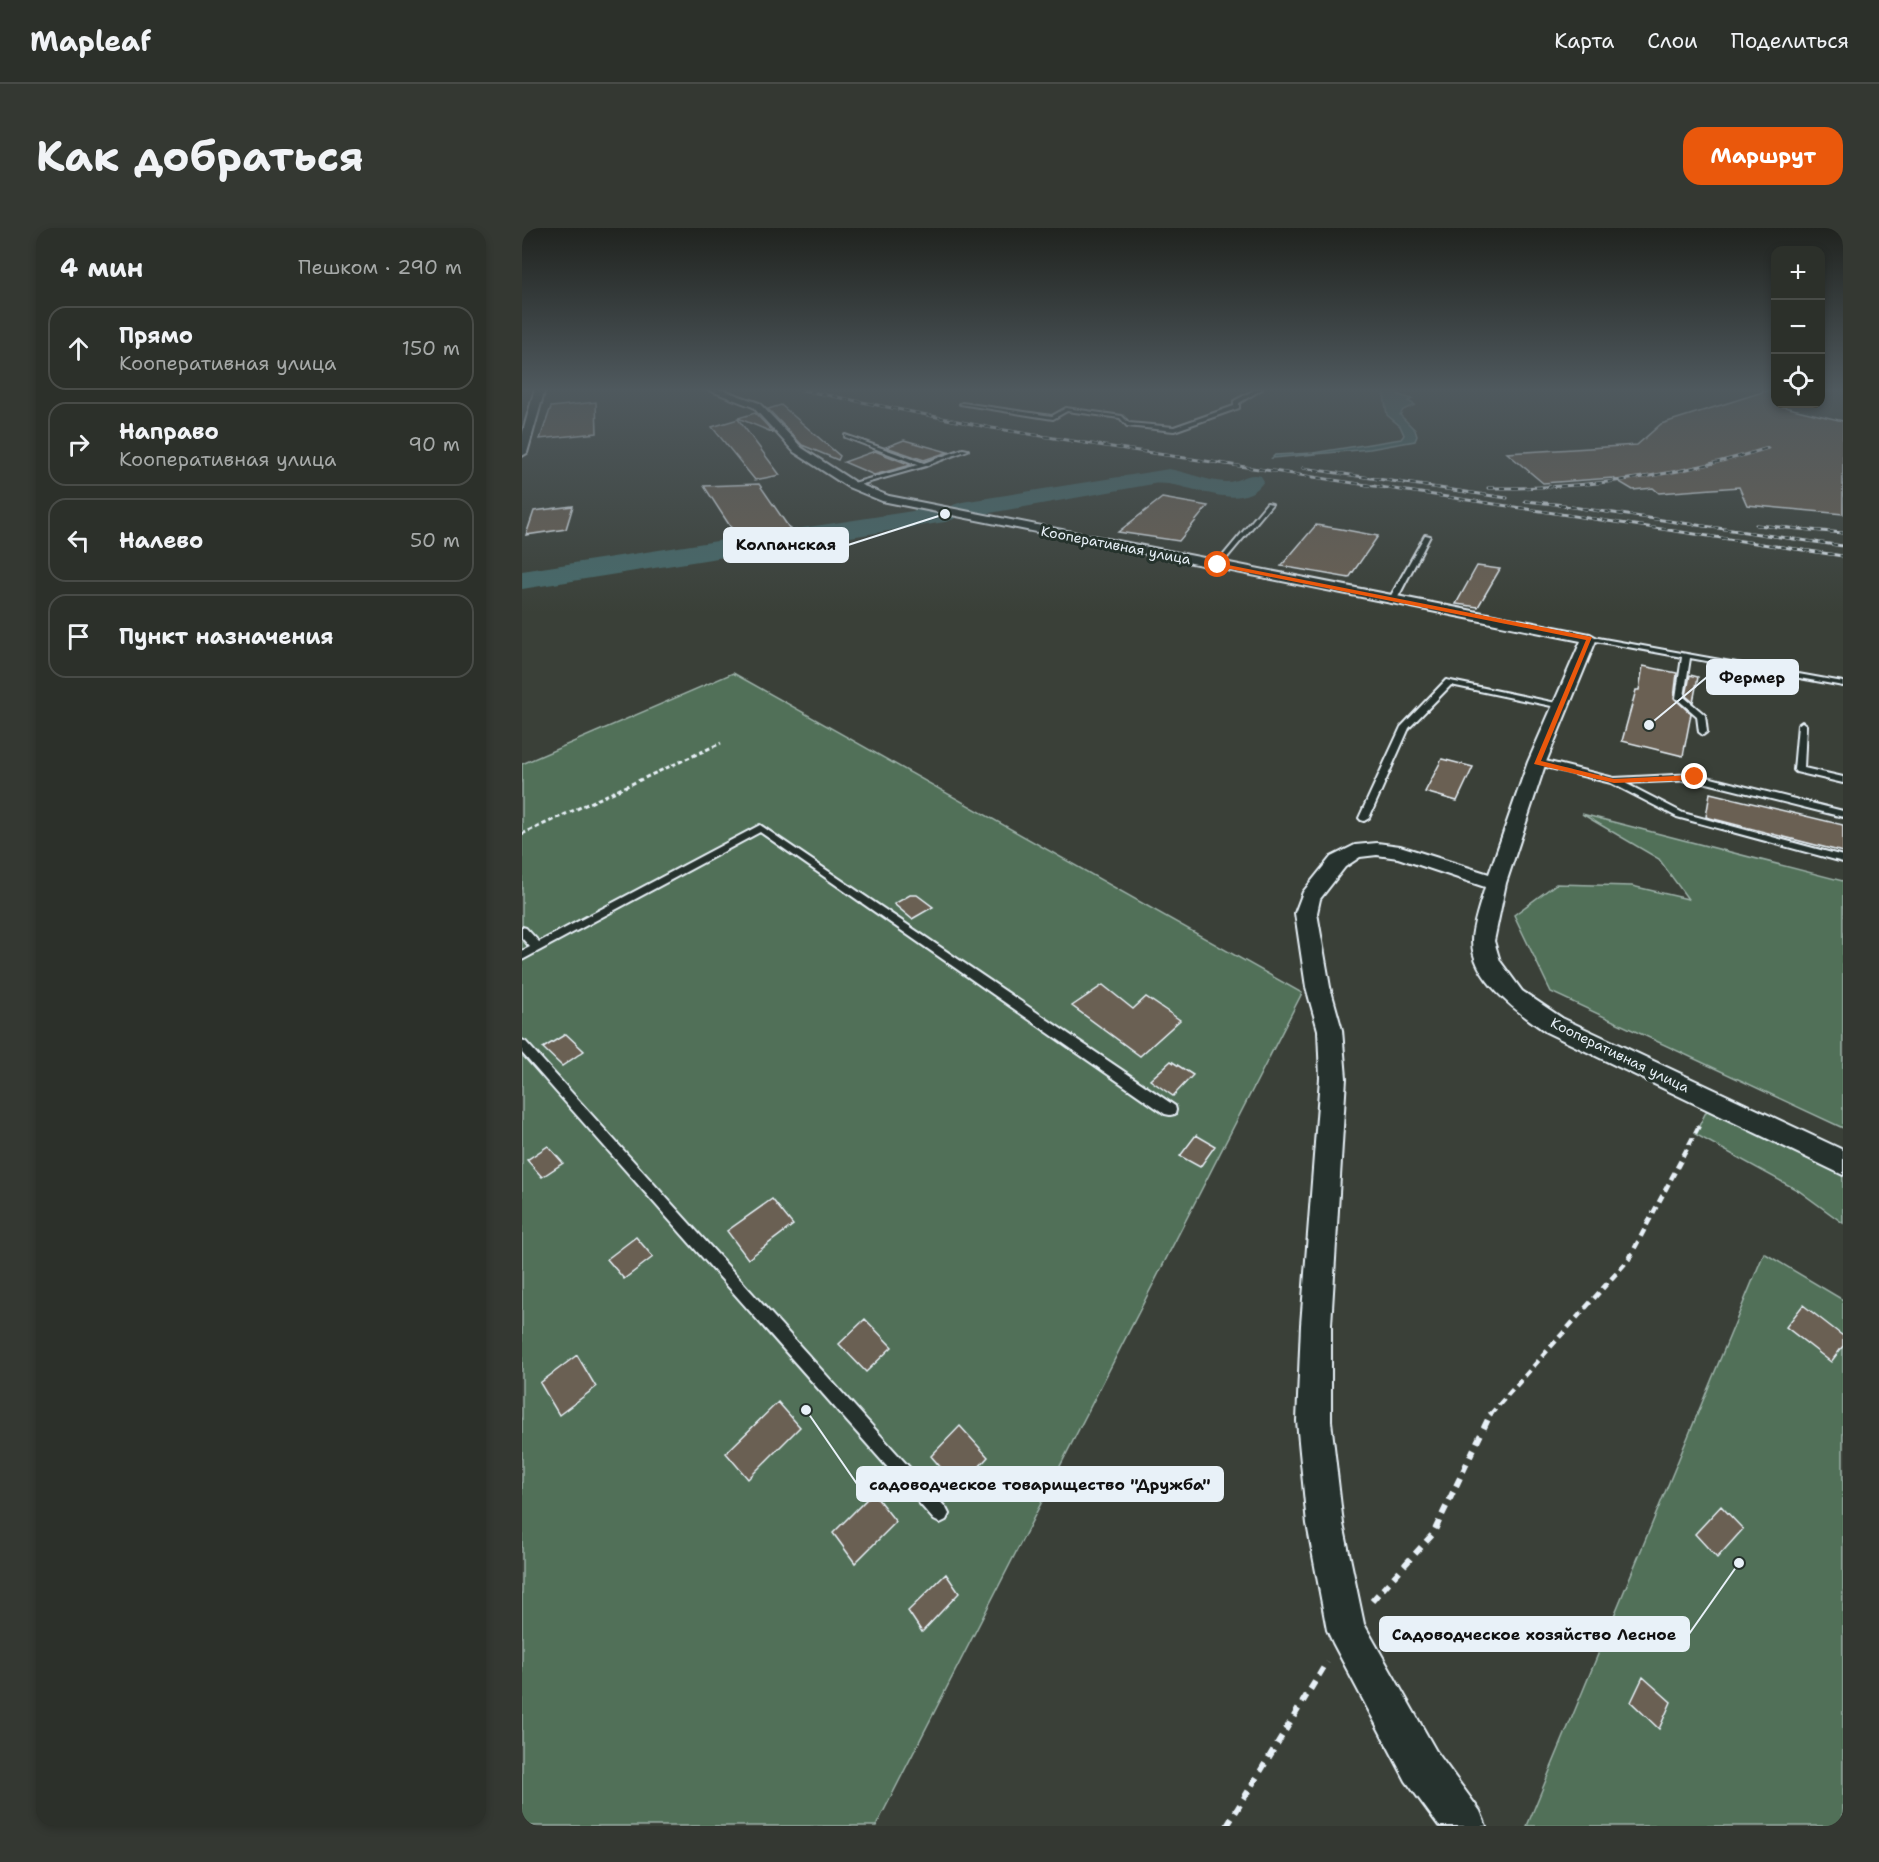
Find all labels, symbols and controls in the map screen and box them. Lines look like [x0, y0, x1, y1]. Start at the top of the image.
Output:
text: Mapleaf [30, 22, 151, 60]
text: Карта [1554, 27, 1614, 55]
text: Слои [1647, 27, 1698, 55]
text: Поделиться [1731, 27, 1849, 55]
button: Маршрут [1683, 127, 1843, 185]
text: Как добраться [36, 128, 364, 184]
map controls [1771, 246, 1825, 408]
button: + [1771, 246, 1825, 300]
text: 4 мин [60, 250, 143, 285]
text: Пешком · 290 m [298, 254, 462, 280]
button: − [1771, 300, 1825, 354]
text: Прямо [119, 321, 193, 350]
icon: ahead [62, 332, 95, 365]
text: 150 m [402, 335, 460, 361]
text: Кооперативная улица [119, 350, 337, 376]
button: locate [1771, 354, 1825, 408]
text: Направо [119, 417, 219, 446]
icon: right [62, 428, 95, 461]
text: 90 m [408, 431, 460, 457]
text: Кооперативная улица [119, 446, 337, 472]
street label: Кооперативная улица [1040, 522, 1193, 568]
icon: left [62, 524, 95, 557]
text: Налево [119, 526, 203, 555]
text: 50 m [410, 527, 460, 553]
callout: Колпанская [724, 528, 848, 562]
text: Колпанская [736, 534, 836, 555]
route start [1204, 551, 1230, 577]
icon: arrive [62, 620, 95, 653]
text: Пункт назначения [119, 622, 333, 651]
callout: Фермер [1707, 660, 1798, 694]
text: Фермер [1719, 667, 1786, 688]
route end [1681, 763, 1707, 789]
street label: Кооперативная улица [1548, 1014, 1693, 1097]
callout: садоводческое товарищество "Дружба" [857, 1467, 1223, 1501]
text: садоводческое товарищество "Дружба" [869, 1474, 1211, 1495]
callout: Садоводческое хозяйство Лесное [1380, 1617, 1689, 1651]
text: Садоводческое хозяйство Лесное [1392, 1624, 1677, 1645]

